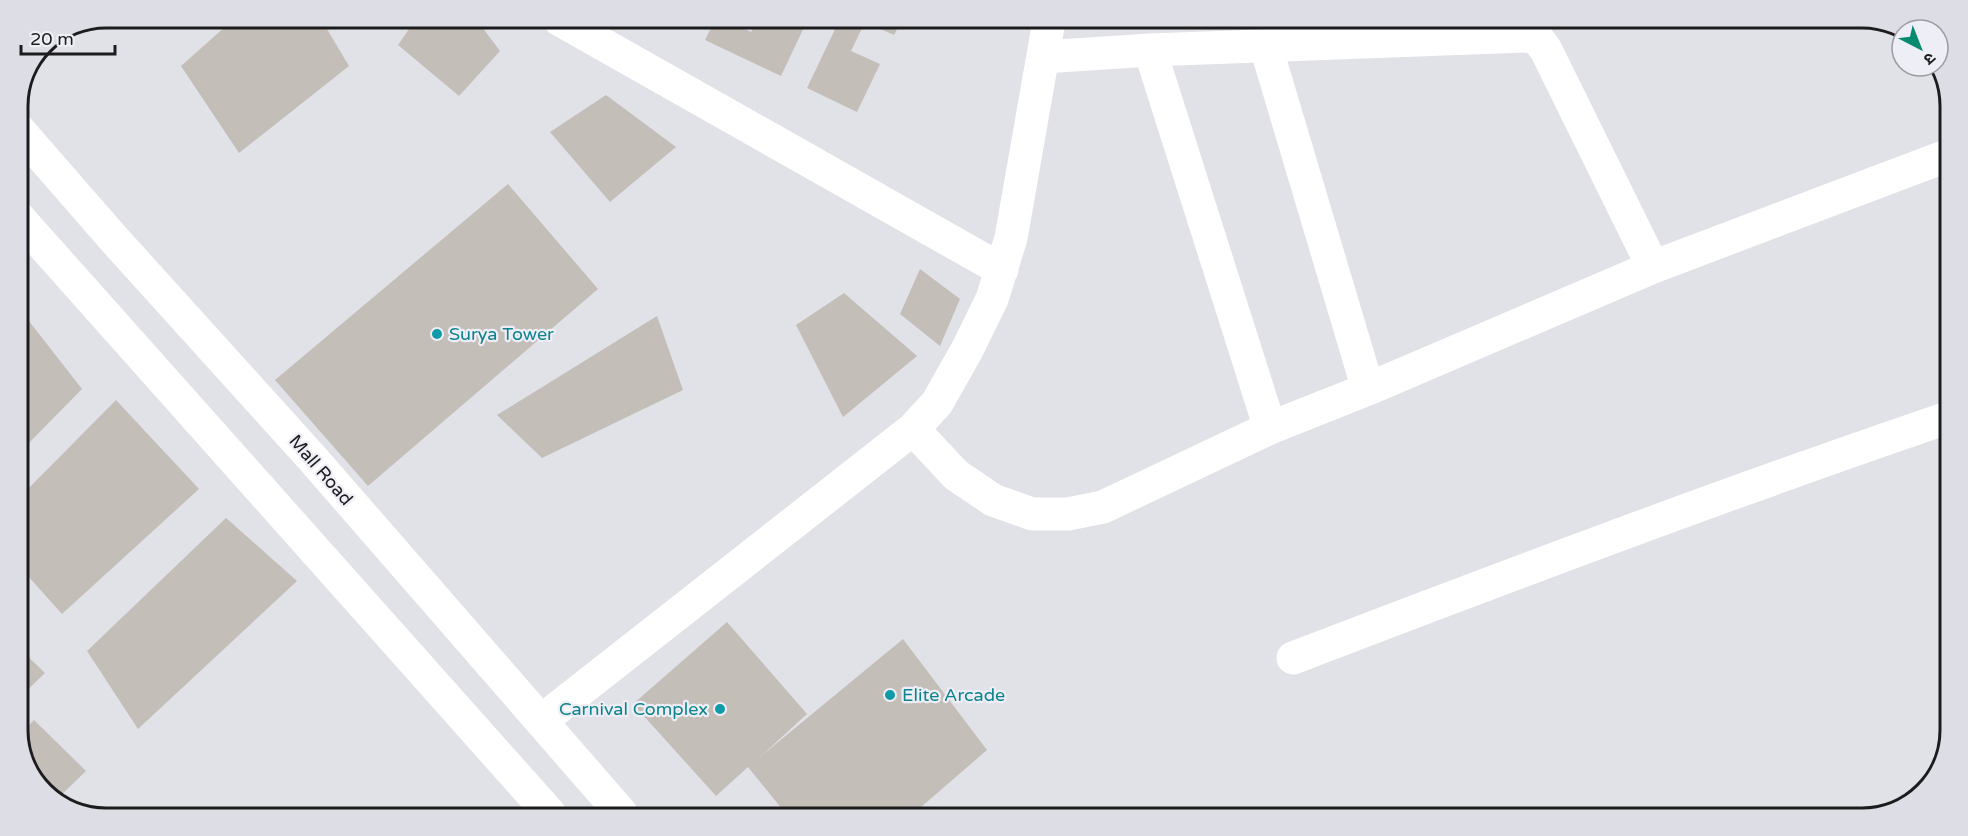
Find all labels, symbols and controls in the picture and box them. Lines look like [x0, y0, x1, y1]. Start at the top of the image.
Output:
scale bar [21, 18, 116, 56]
north arrow [1890, 18, 1950, 78]
text: 20 m [30, 28, 74, 50]
text: उ [1919, 48, 1940, 69]
place label: Surya Tower [449, 323, 554, 345]
marker: Surya Tower [430, 327, 444, 341]
street label: Mall Road [284, 430, 358, 510]
place label: Elite Arcade [902, 684, 1005, 706]
marker: Elite Arcade [883, 688, 897, 702]
place label: Carnival Complex [559, 698, 708, 720]
marker: Carnival Complex [713, 702, 727, 716]

